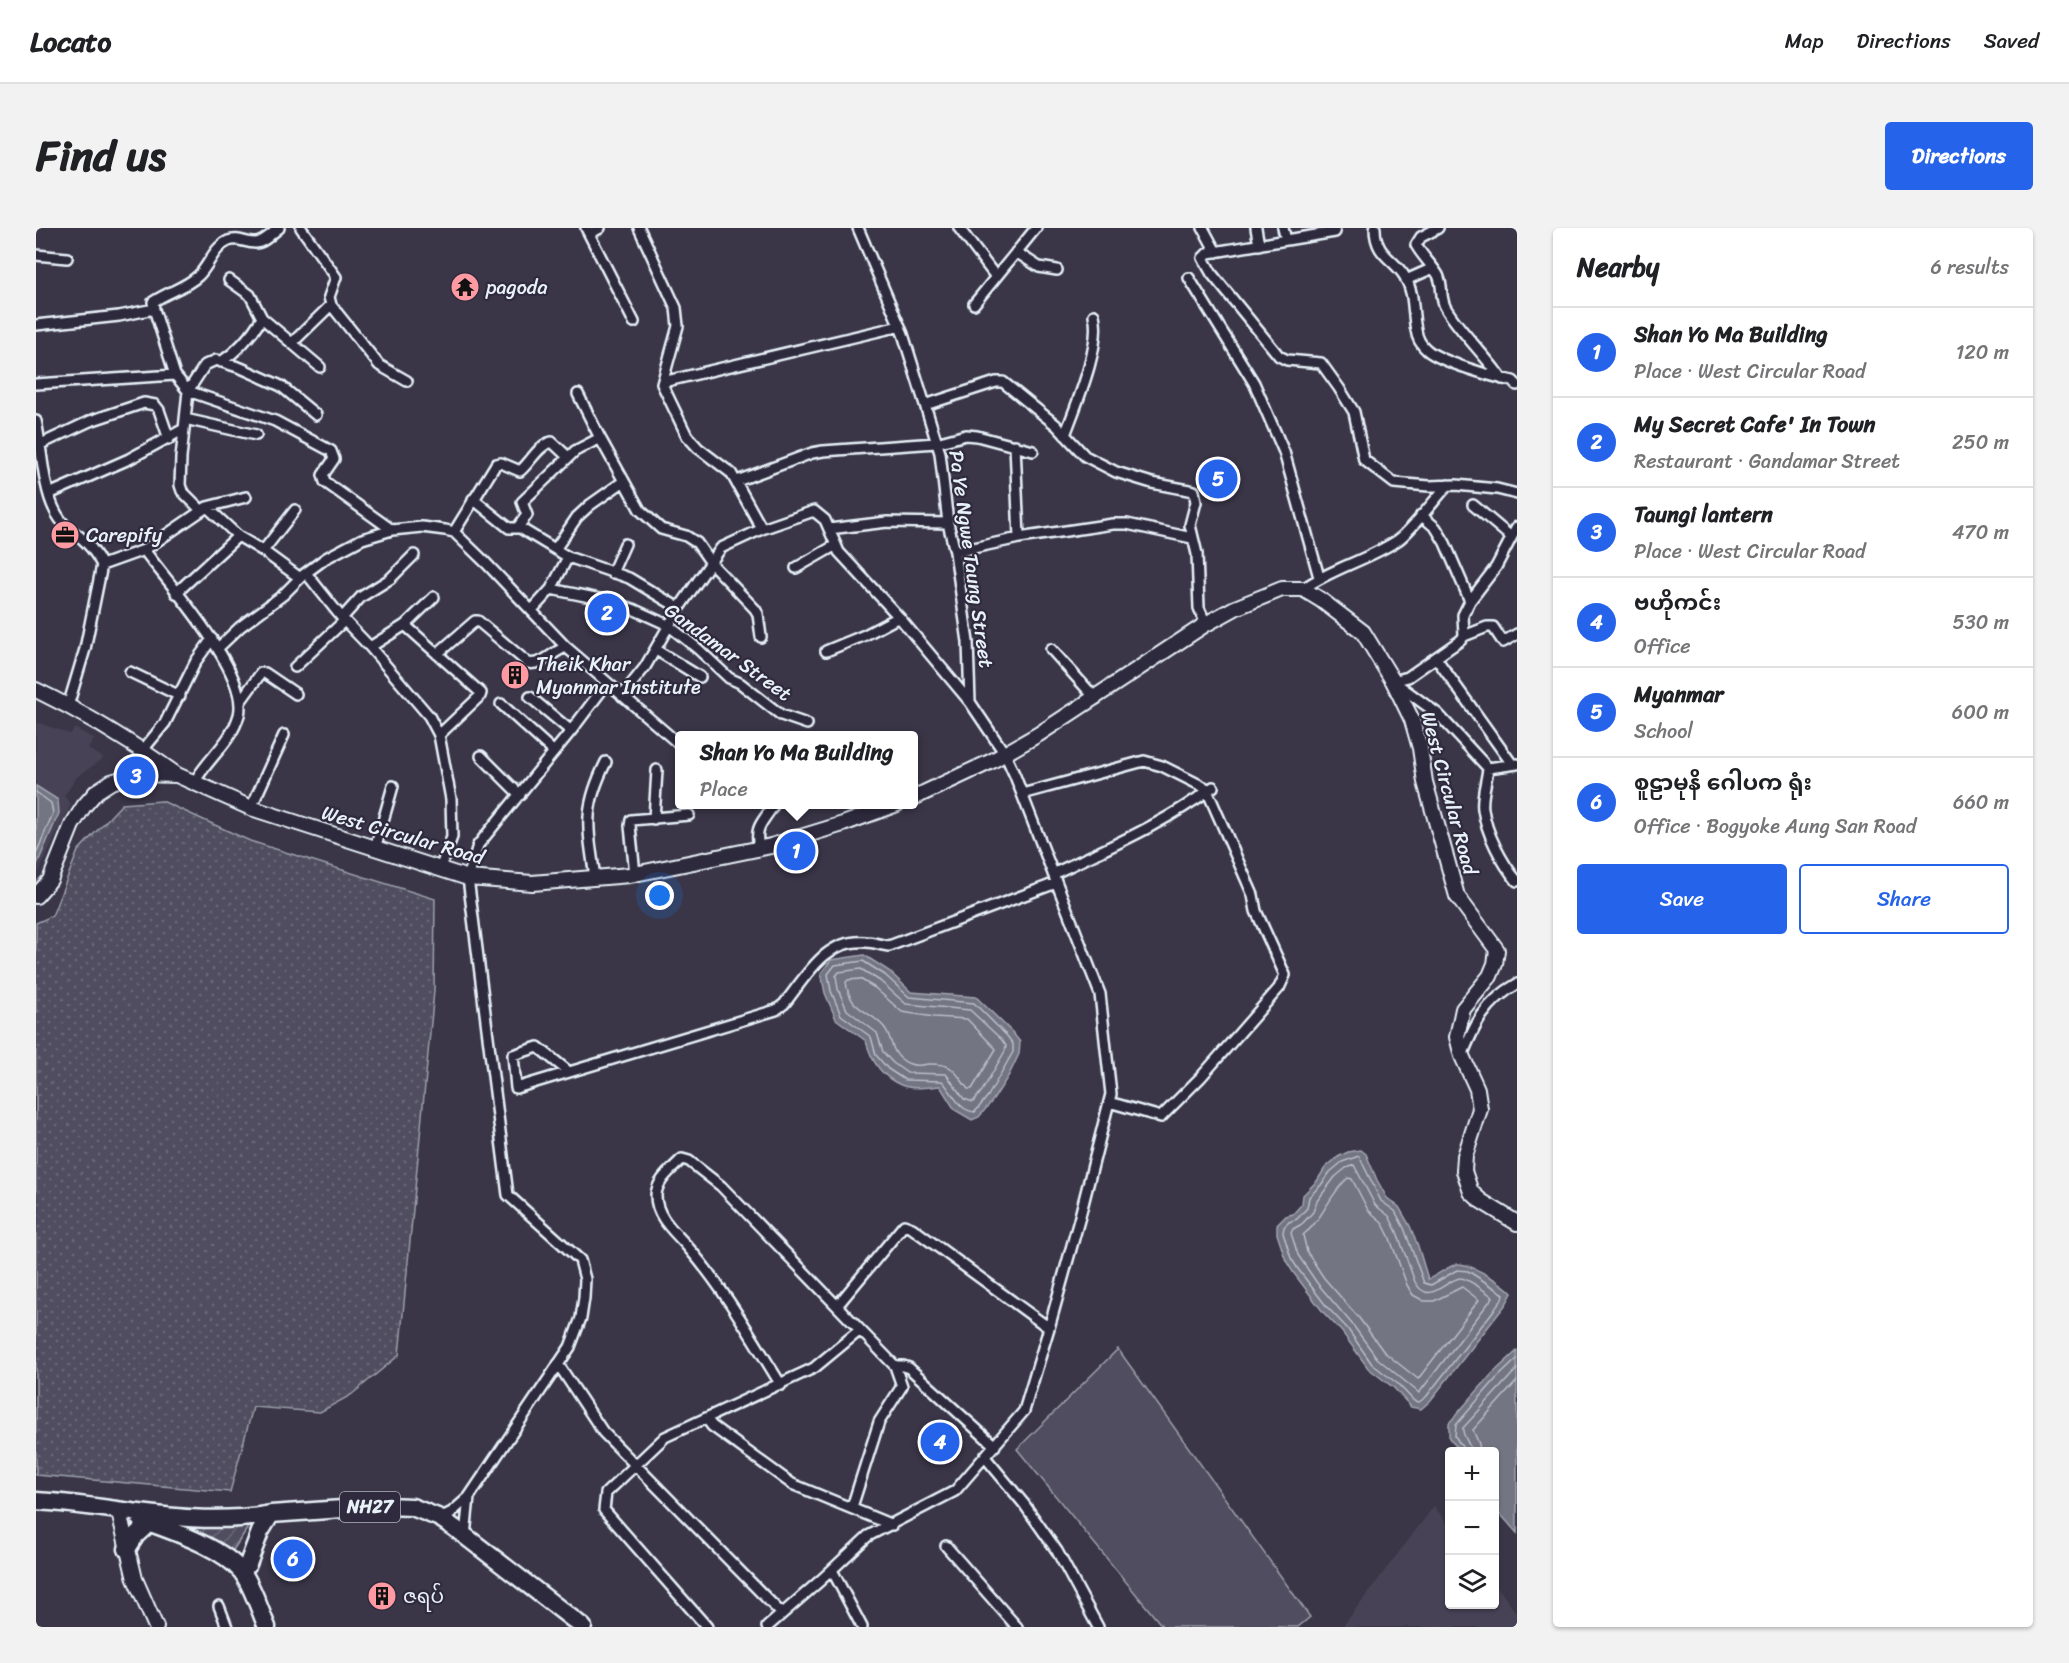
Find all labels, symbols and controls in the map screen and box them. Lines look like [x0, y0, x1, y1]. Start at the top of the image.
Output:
text: Locato [30, 17, 111, 66]
text: Map [1785, 22, 1823, 60]
text: Directions [1856, 22, 1951, 60]
text: Saved [1984, 22, 2039, 60]
text: Find us [36, 119, 166, 193]
button: Directions [1885, 122, 2033, 190]
text: Nearby [1577, 244, 1659, 290]
text: 6 results [1930, 250, 2009, 285]
place label: pagoda [485, 270, 547, 305]
temple icon: pagoda [449, 271, 481, 303]
text: Shan Yo Ma Building [1634, 315, 1828, 354]
text: 1 [1592, 335, 1601, 370]
text: 120 m [1956, 335, 2009, 370]
text: Place · West Circular Road [1634, 354, 1866, 389]
text: My Secret Cafe' In Town [1634, 405, 1875, 444]
text: 2 [1591, 425, 1602, 460]
text: 250 m [1952, 425, 2009, 460]
text: Restaurant · Gandamar Street [1634, 444, 1900, 479]
street label: Pa Ye Ngwe Taung Street [938, 448, 1004, 670]
pin: 5 [1198, 456, 1238, 502]
text: Taungi lantern [1634, 495, 1773, 534]
text: 3 [1591, 515, 1602, 550]
text: 470 m [1952, 515, 2009, 550]
place label: Carepify [86, 518, 163, 553]
office icon: Carepify [49, 519, 81, 551]
text: Place · West Circular Road [1634, 534, 1866, 569]
text: ဗဟိုကင်း [1634, 583, 1721, 622]
pin: 2 [588, 590, 626, 636]
street label: Gandamar Street [656, 593, 800, 711]
text: 4 [1590, 605, 1603, 640]
text: 530 m [1953, 605, 2009, 640]
text: Office [1634, 629, 1690, 664]
place label: Theik Khar Myanmar Institute [536, 647, 701, 705]
building icon: Theik Khar Myanmar Institute [499, 659, 531, 691]
text: Myanmar [1634, 675, 1723, 714]
text: 5 [1590, 695, 1603, 730]
text: 600 m [1952, 695, 2009, 730]
street label: West Circular Road [1410, 707, 1488, 880]
text: School [1634, 714, 1693, 749]
popup [675, 731, 918, 809]
text: Shan Yo Ma Building [700, 733, 893, 772]
pin: 3 [116, 754, 156, 798]
text: စူဠာမုနိ ဂေါပက ရုံး [1634, 763, 1812, 802]
text: Place [700, 772, 748, 807]
text: 6 [1591, 785, 1602, 820]
text: 660 m [1953, 785, 2009, 820]
street label: West Circular Road [318, 795, 490, 875]
text: Office · Bogyoke Aung San Road [1634, 809, 1916, 844]
pin: 1 [776, 828, 816, 874]
button: Save [1577, 864, 1787, 934]
button: Share [1799, 864, 2009, 934]
your location [645, 881, 674, 910]
pin: 4 [920, 1420, 960, 1464]
map controls [1445, 1447, 1499, 1609]
button: + [1445, 1447, 1499, 1501]
road number: NH27 [340, 1492, 400, 1522]
button: − [1445, 1501, 1499, 1555]
pin: 6 [274, 1536, 312, 1582]
button: layers [1445, 1555, 1499, 1609]
place label: ဇရပ် [403, 1579, 444, 1614]
building icon: ဇရပ် [366, 1580, 398, 1612]

